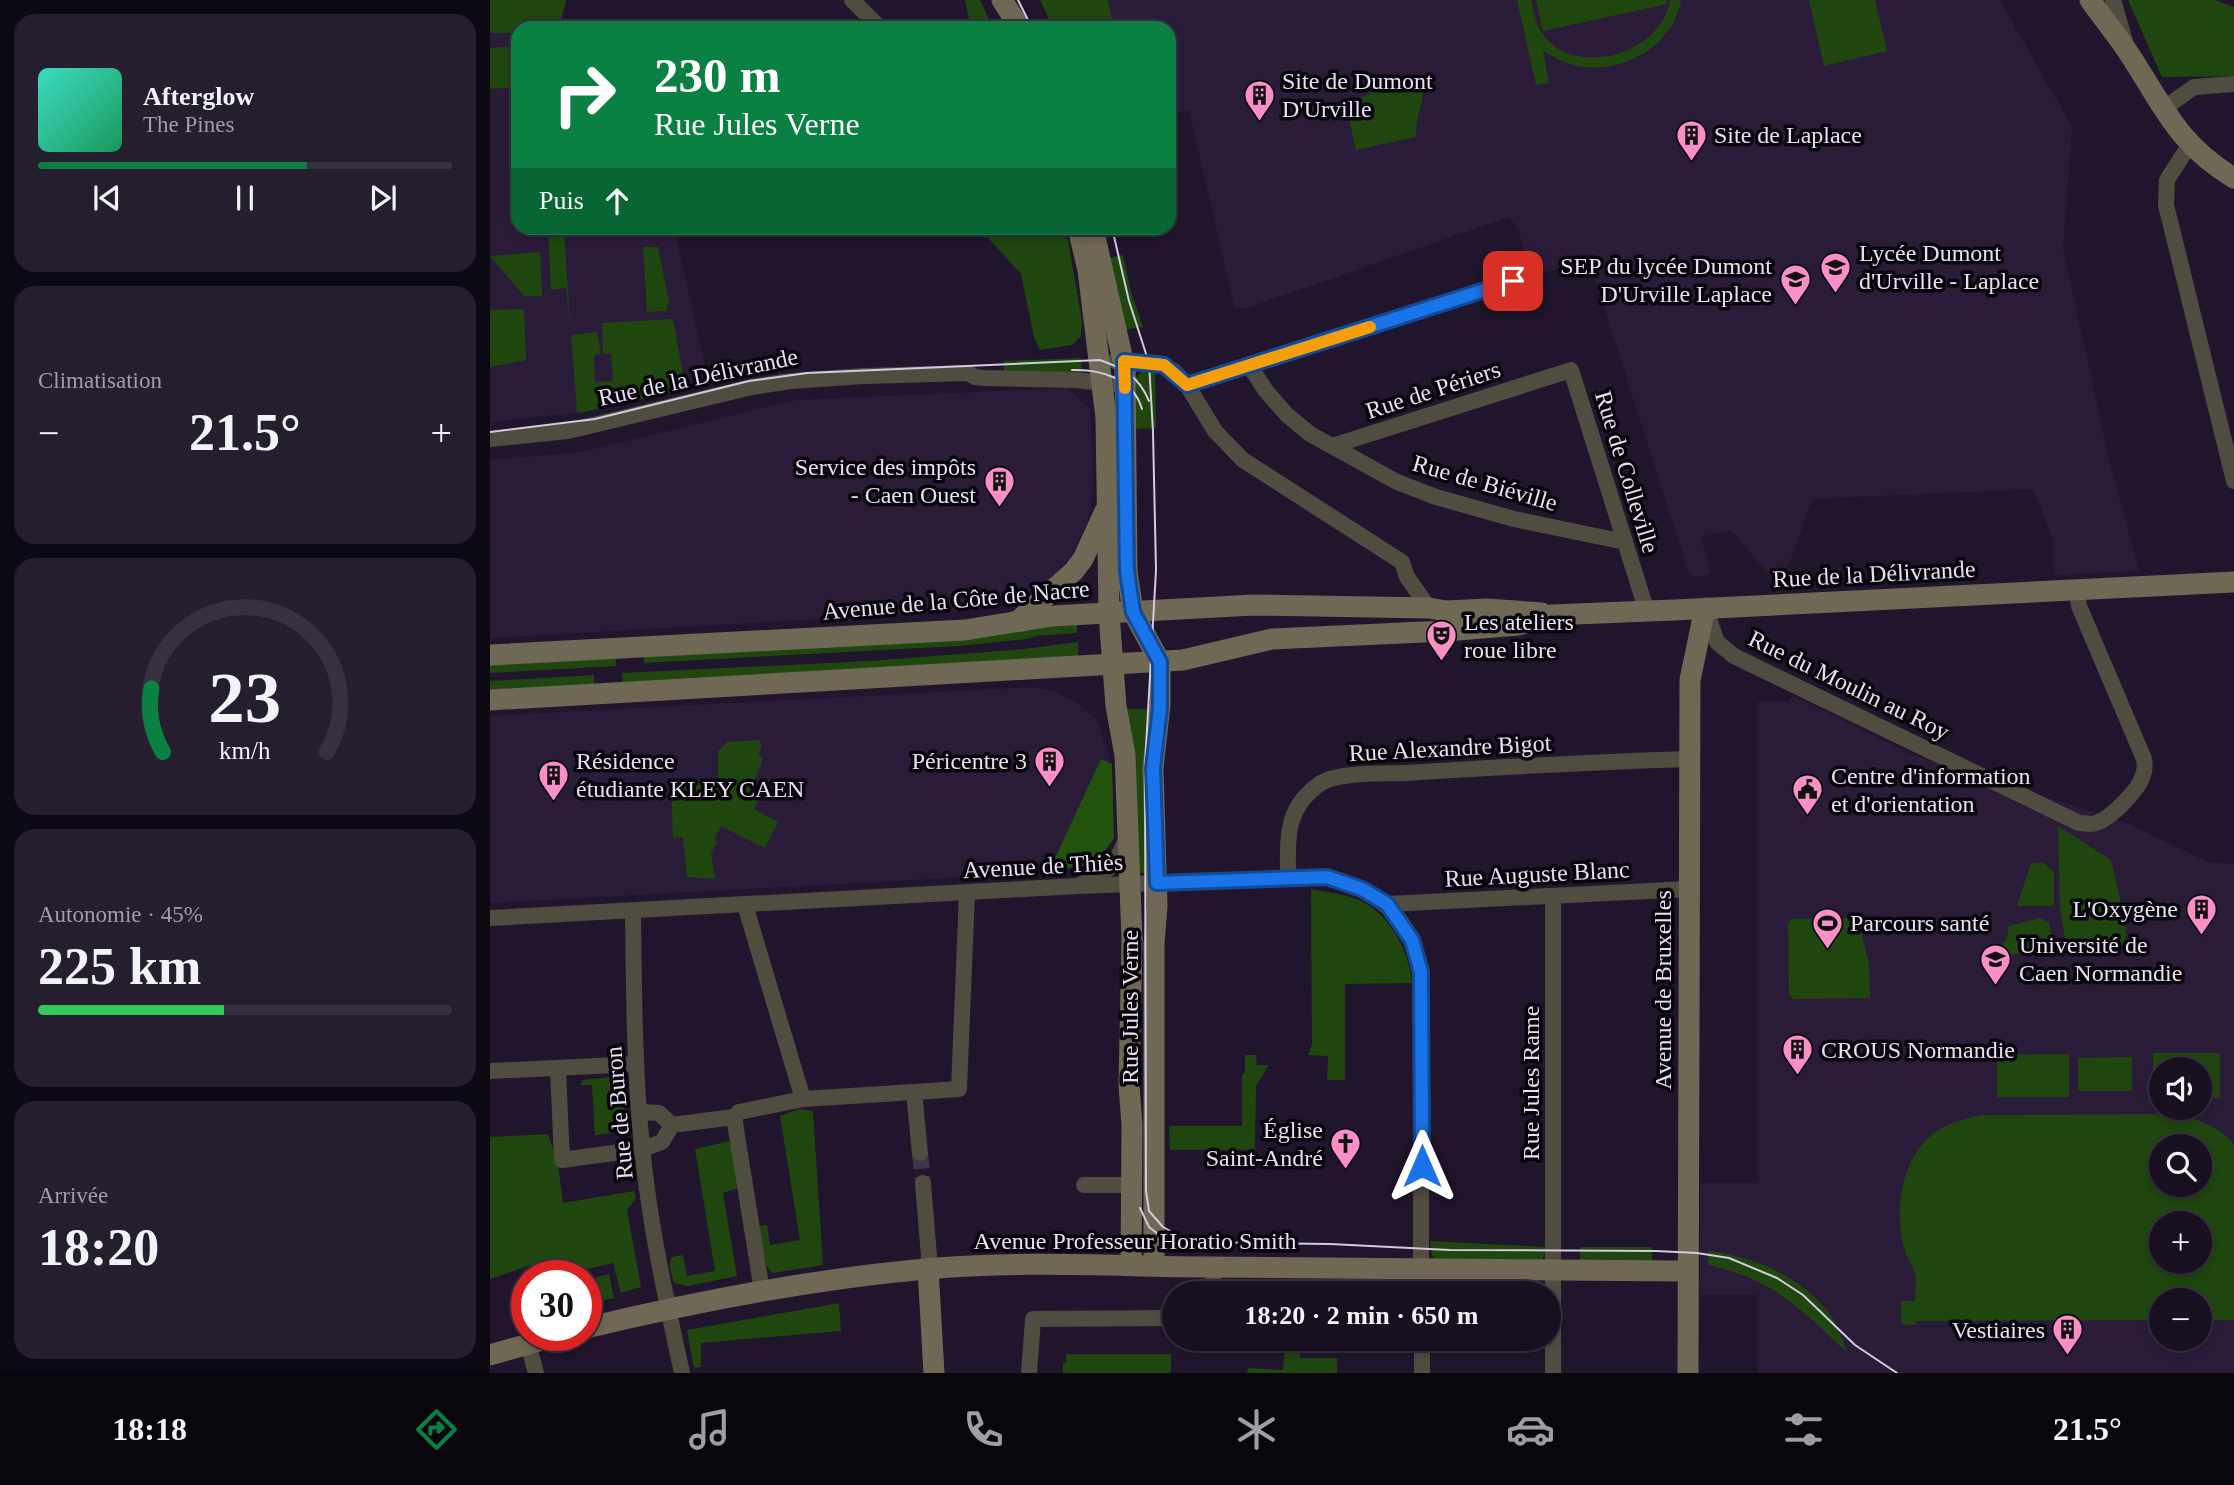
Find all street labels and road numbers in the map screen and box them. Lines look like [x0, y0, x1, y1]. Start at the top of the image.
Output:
street label: Rue de la Délivrande [596, 343, 800, 411]
street label: Rue de Périers [1362, 356, 1504, 424]
street label: Rue de Colleville [1590, 388, 1664, 556]
street label: Rue de Biéville [1410, 450, 1560, 516]
street label: Rue de la Délivrande [1772, 556, 1976, 592]
street label: Avenue de la Côte de Nacre [821, 575, 1091, 625]
street label: Rue du Moulin au Roy [1744, 625, 1954, 745]
street label: Rue Alexandre Bigot [1348, 730, 1552, 766]
street label: Avenue de Thiès [962, 849, 1124, 883]
street label: Rue Auguste Blanc [1444, 856, 1630, 892]
street label: Avenue de Bruxelles [1650, 890, 1676, 1090]
street label: Rue Jules Verne [1117, 930, 1143, 1084]
street label: Rue Jules Rame [1518, 1006, 1544, 1160]
street label: Rue de Buron [600, 1045, 638, 1181]
street label: Avenue Professeur Horatio Smith [974, 1228, 1296, 1254]

